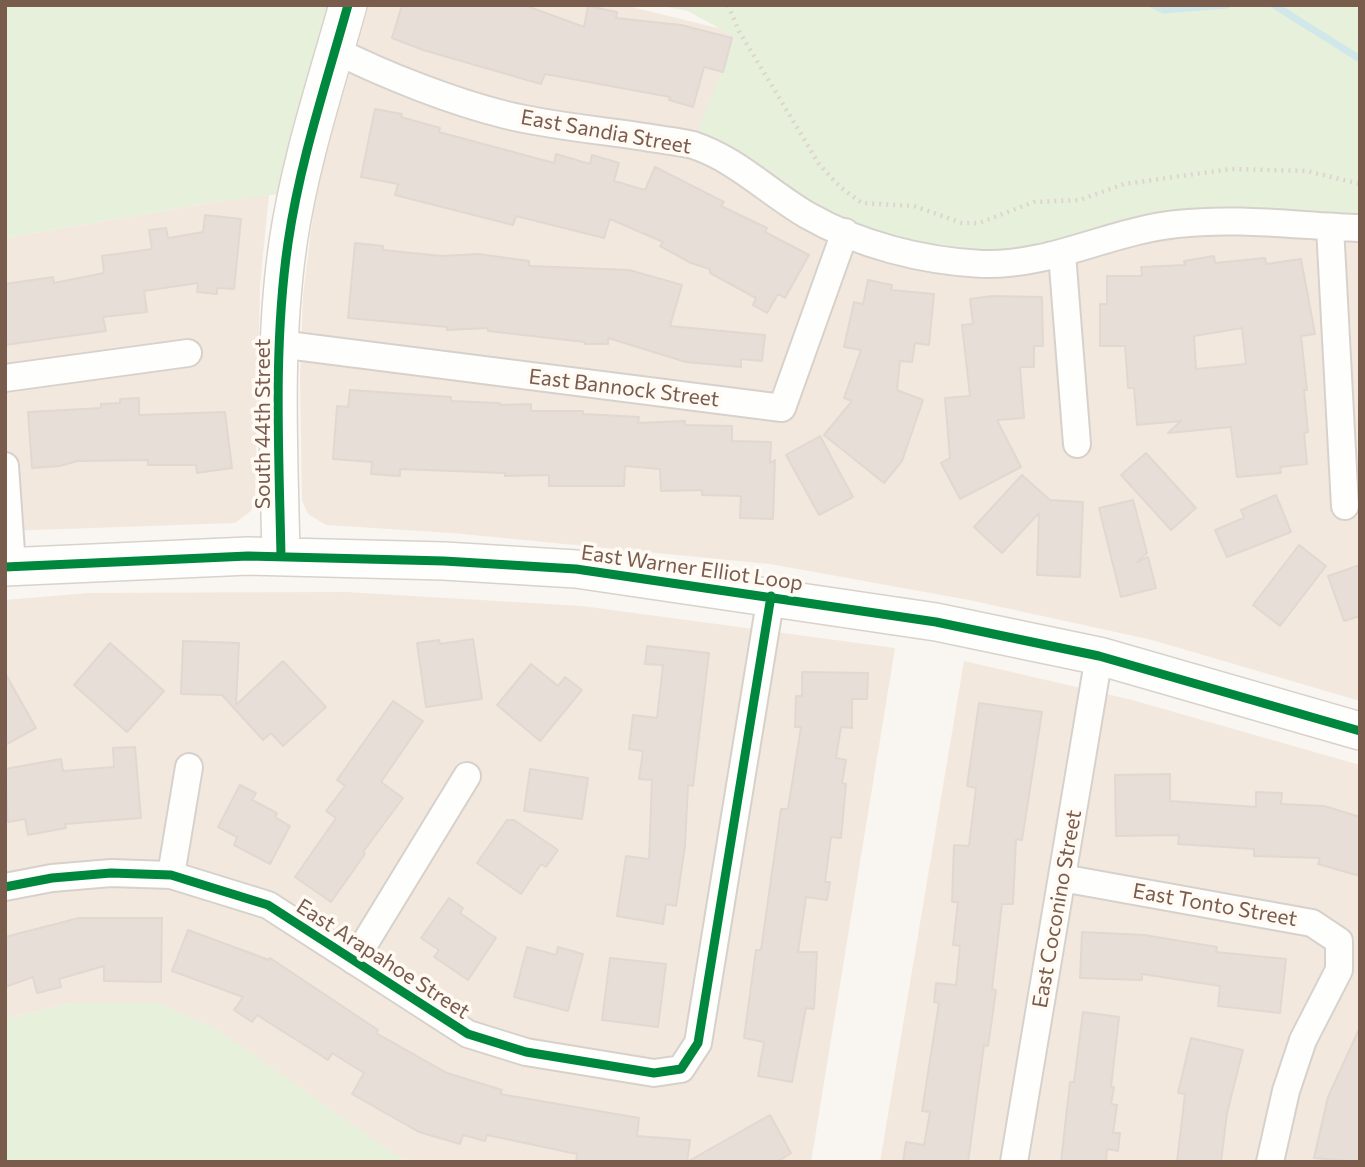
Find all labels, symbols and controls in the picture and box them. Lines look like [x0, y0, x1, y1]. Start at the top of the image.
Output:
street label: East Sandia Street [519, 105, 693, 159]
street label: South 44th Street [250, 339, 276, 509]
street label: East Bannock Street [527, 364, 721, 412]
street label: East Warner Elliot Loop [579, 540, 805, 596]
street label: East Coconino Street [1027, 808, 1087, 1010]
street label: East Tonto Street [1131, 878, 1299, 932]
street label: East Arapahoe Street [292, 894, 474, 1024]

